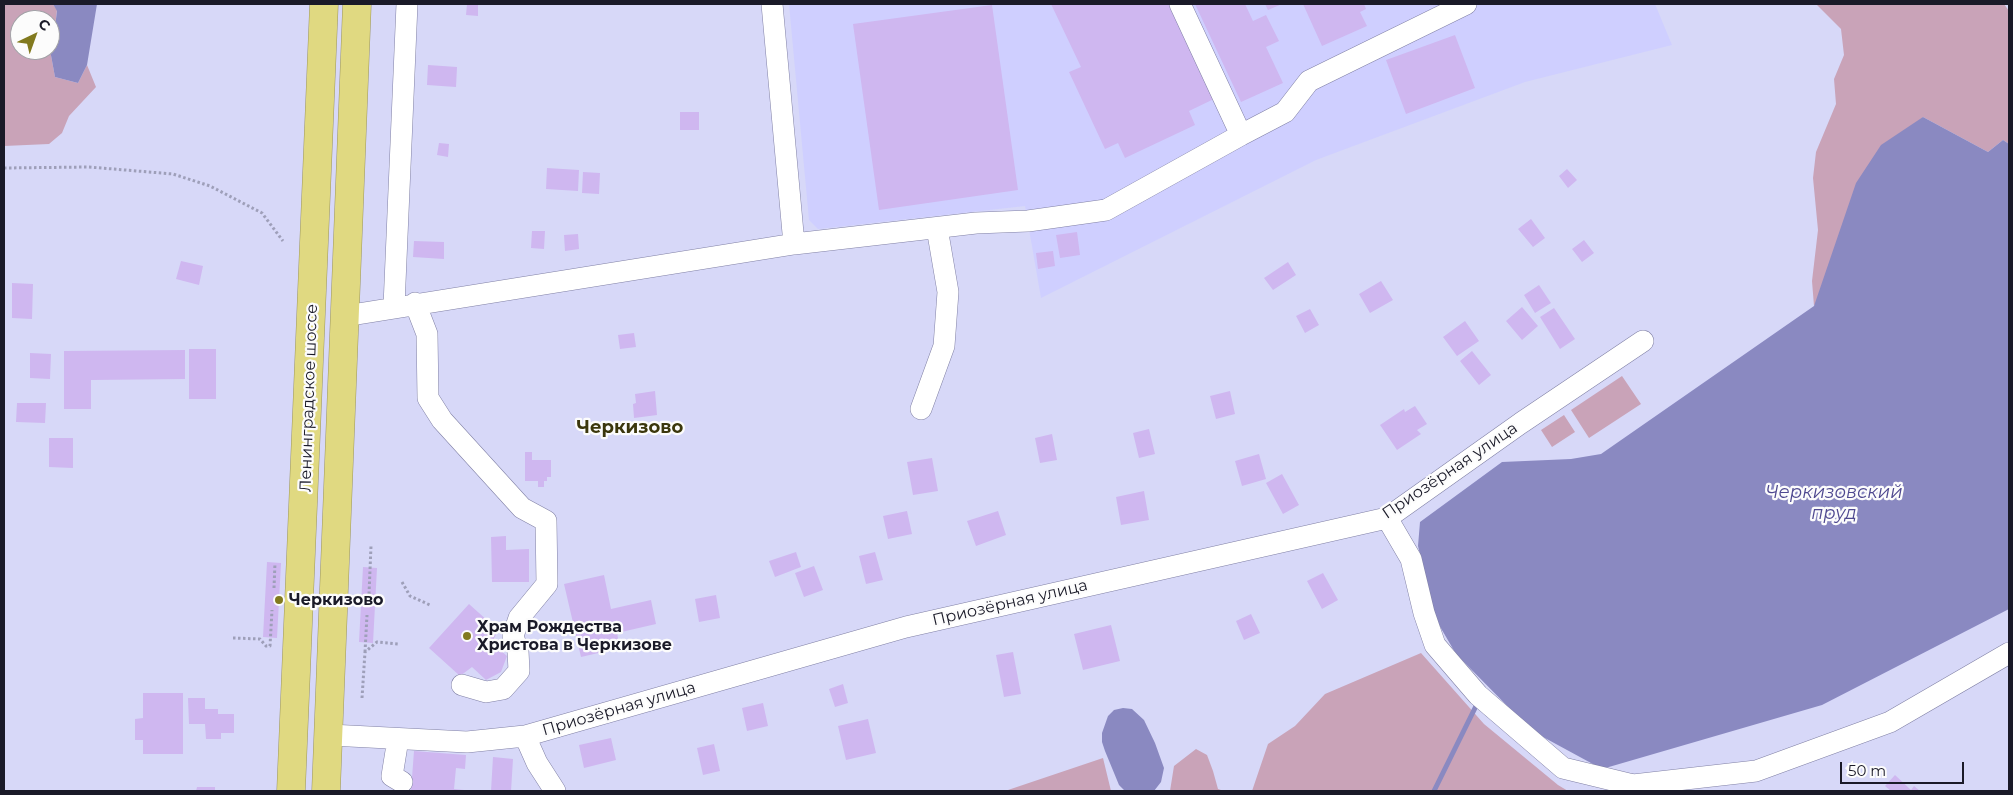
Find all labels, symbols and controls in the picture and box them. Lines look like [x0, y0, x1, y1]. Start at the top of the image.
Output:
north arrow [10, 10, 60, 60]
text: С [35, 14, 54, 35]
street label: Ленинградское шоссе [296, 304, 322, 492]
district label: Черкизово [577, 417, 683, 439]
street label: Приозёрная улица [1379, 419, 1521, 523]
water label: Черкизовский пруд [1765, 482, 1903, 524]
street label: Приозёрная улица [931, 576, 1089, 630]
place label: Черкизово [289, 590, 384, 610]
marker: Черкизово [273, 594, 285, 606]
place label: Храм Рождества Христова в Черкизове [477, 617, 672, 655]
marker: Храм Рождества Христова в Черкизове [461, 630, 473, 642]
street label: Приозёрная улица [540, 678, 698, 740]
scale bar [1843, 752, 1967, 784]
text: 50 m [1848, 761, 1886, 780]

